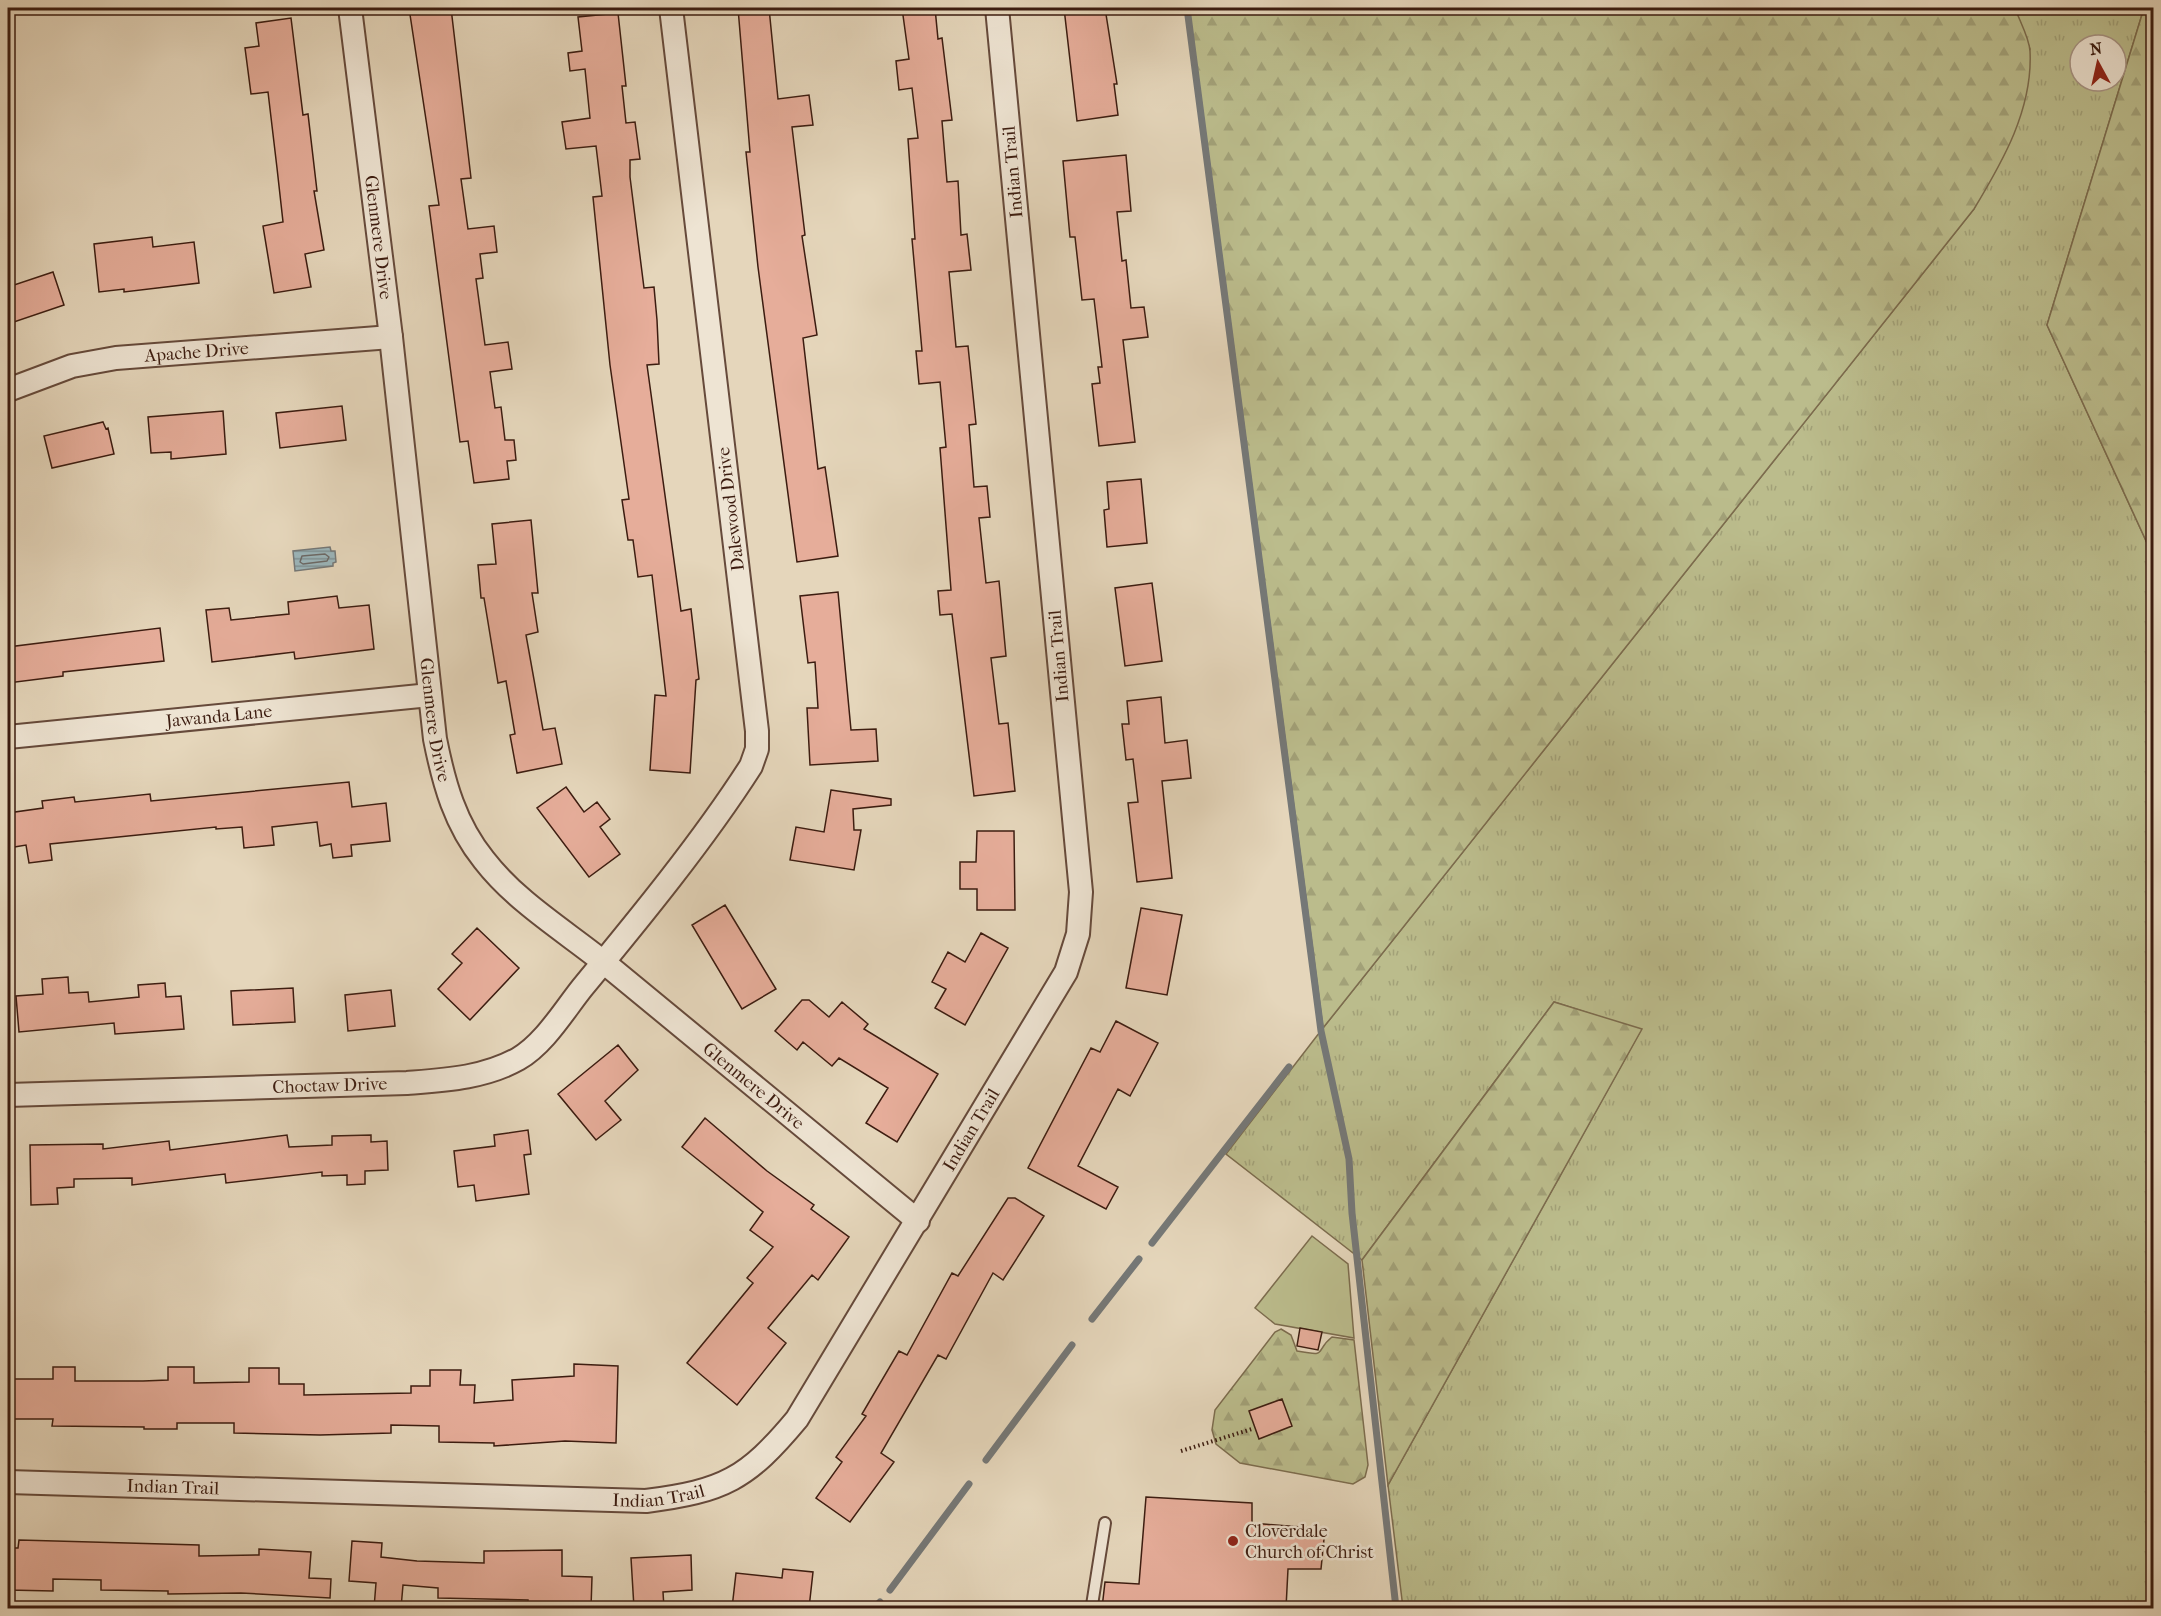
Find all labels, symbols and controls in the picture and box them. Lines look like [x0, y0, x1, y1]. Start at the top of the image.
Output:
north arrow [2068, 33, 2128, 93]
text: N [2089, 38, 2104, 59]
street label: Indian Trail [999, 125, 1027, 219]
street label: Glenmere Drive [360, 174, 397, 301]
street label: Apache Drive [143, 337, 250, 366]
street label: Dalewood Drive [713, 446, 749, 572]
street label: Indian Trail [1045, 609, 1073, 703]
street label: Glenmere Drive [416, 657, 455, 784]
street label: Jawanda Lane [163, 700, 273, 732]
street label: Glenmere Drive [699, 1038, 809, 1134]
street label: Choctaw Drive [272, 1073, 388, 1098]
street label: Indian Trail [938, 1085, 1004, 1175]
street label: Indian Trail [126, 1475, 219, 1499]
street label: Indian Trail [612, 1480, 707, 1512]
place label: Cloverdale Church of Christ [1245, 1521, 1374, 1563]
marker: Cloverdale Church of Christ [1226, 1534, 1240, 1548]

